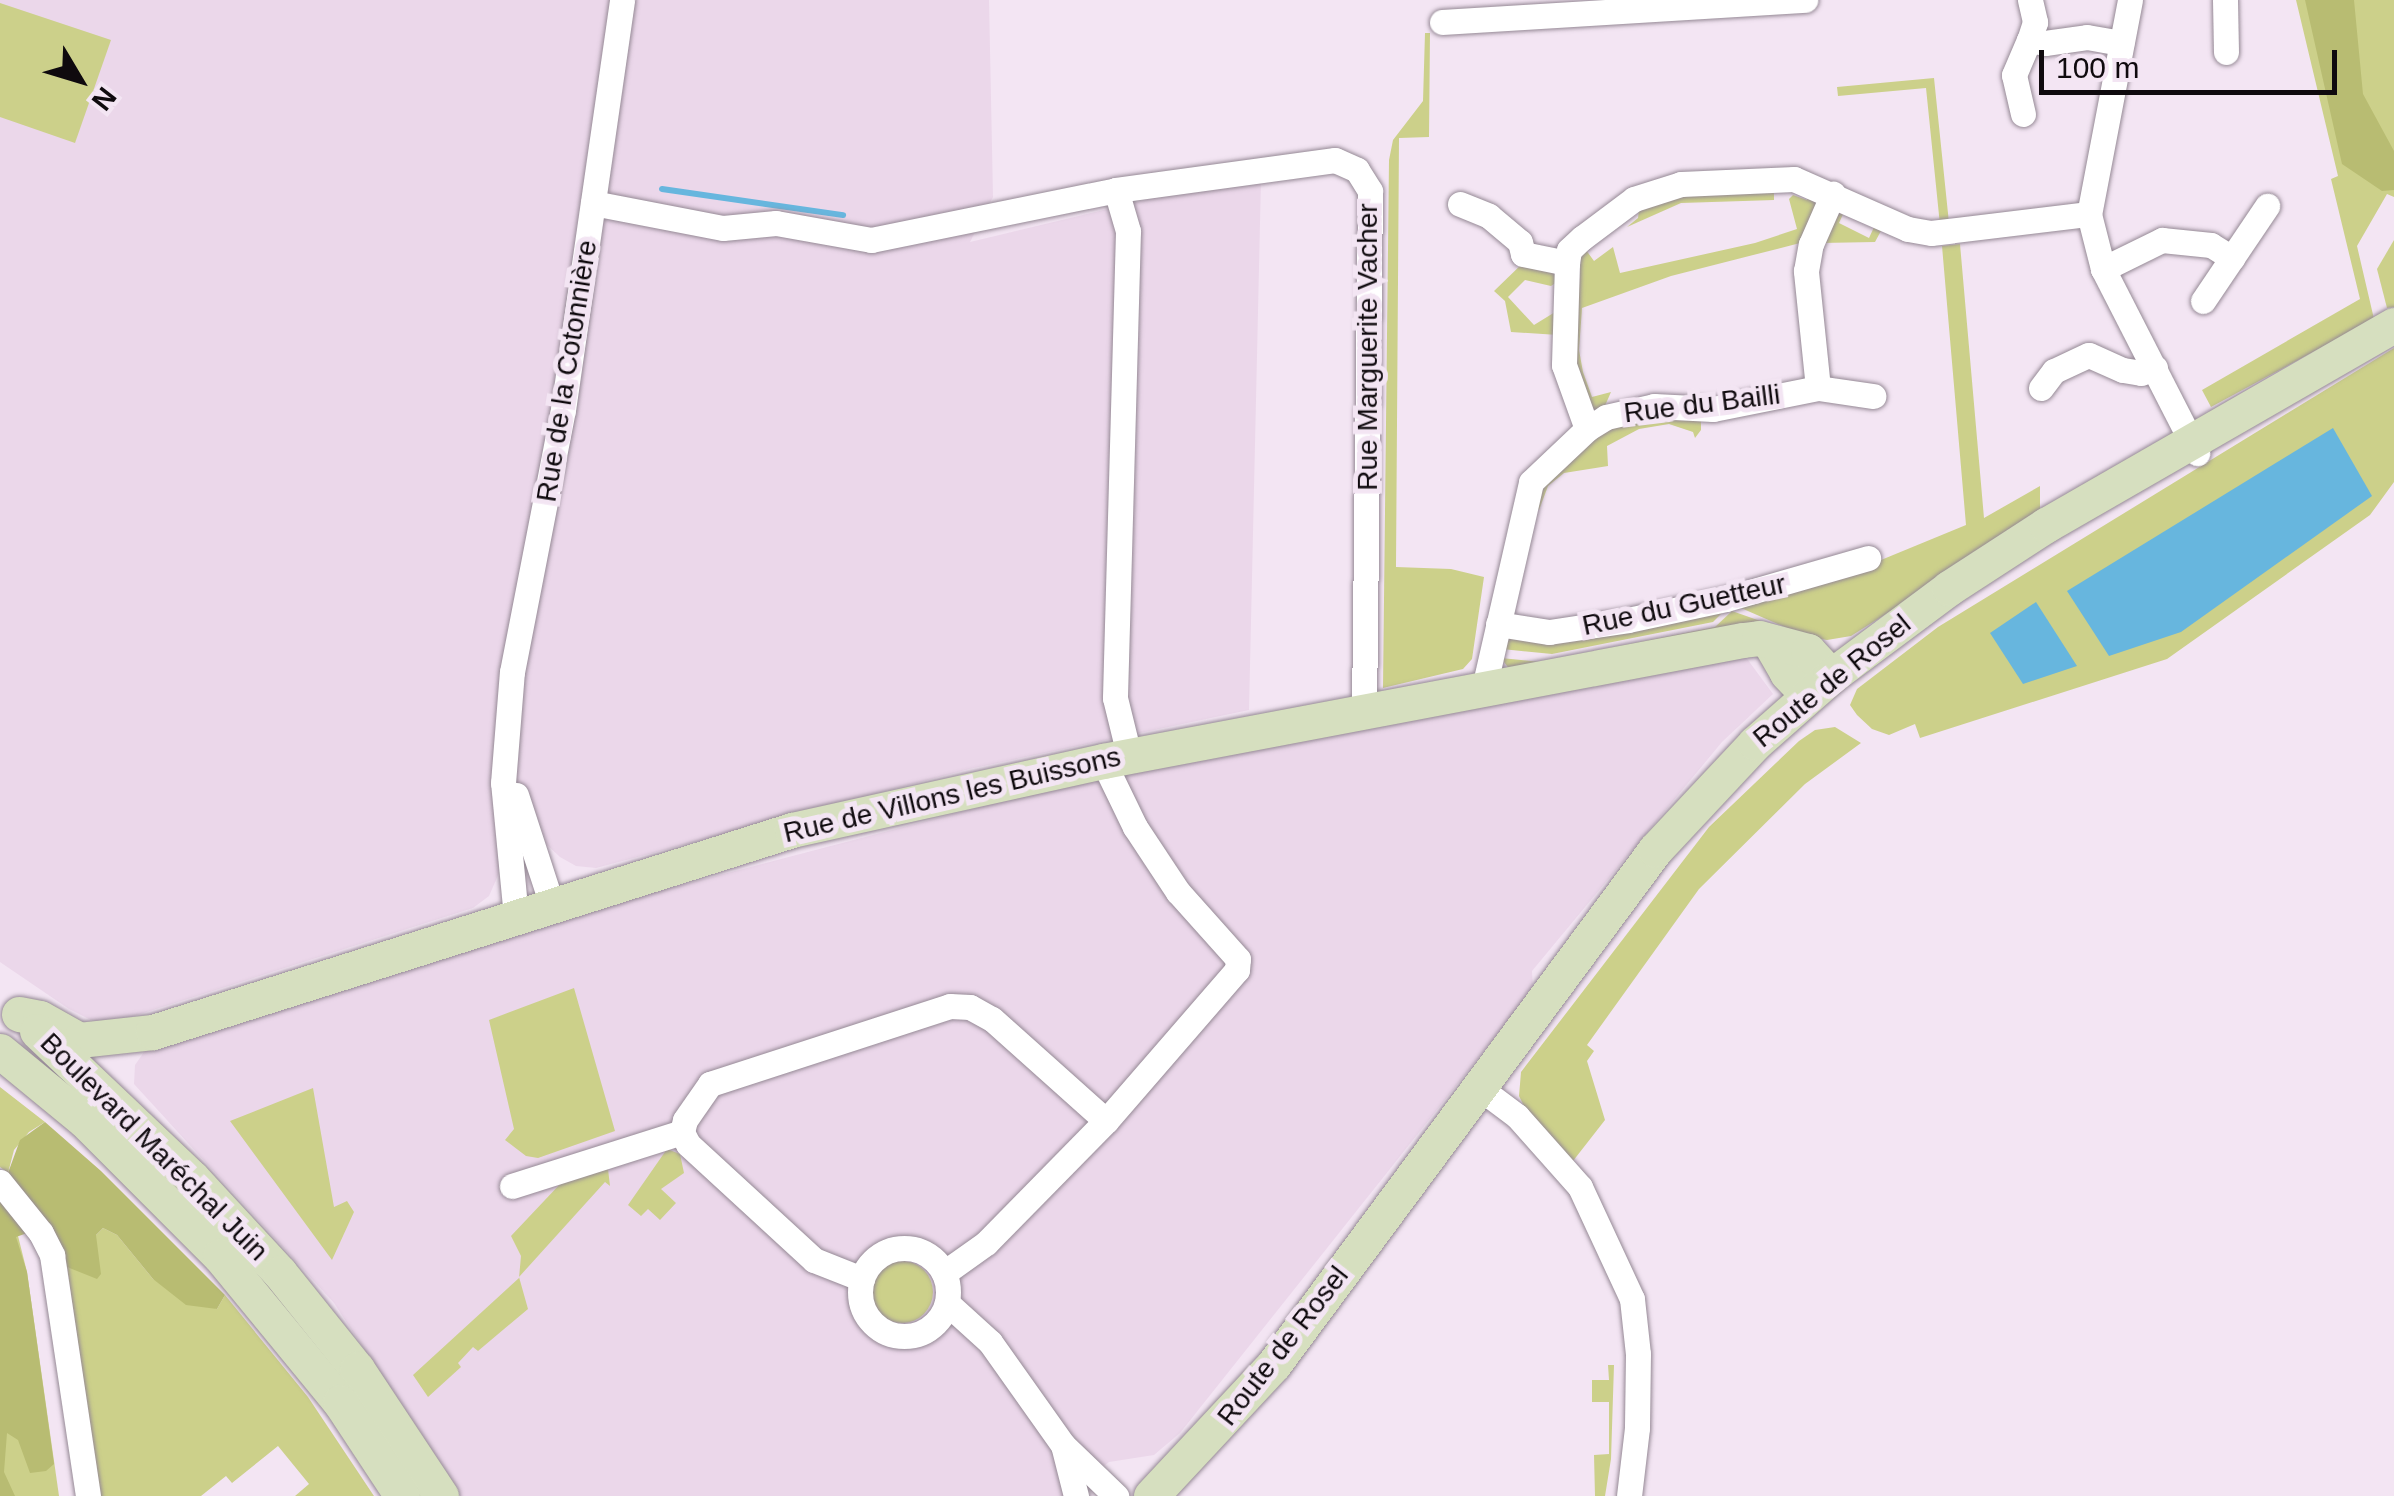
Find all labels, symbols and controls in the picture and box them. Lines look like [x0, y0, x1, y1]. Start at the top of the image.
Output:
north arrow [30, 30, 130, 130]
scale bar [2044, 30, 2342, 92]
text: 100 m [2056, 51, 2139, 84]
text: N [86, 81, 122, 116]
street label: Rue Marguerite Vacher [1351, 203, 1385, 491]
street label: Rue de la Cotonnière [530, 238, 604, 504]
street label: Rue du Bailli [1622, 378, 1782, 430]
street label: Rue du Guetteur [1579, 567, 1789, 643]
street label: Route de Rosel [1746, 607, 1918, 755]
street label: Rue de Villons les Buissons [780, 740, 1124, 850]
street label: Boulevard Maréchal Juin [33, 1026, 275, 1268]
street label: Route de Rosel [1210, 1260, 1356, 1432]

